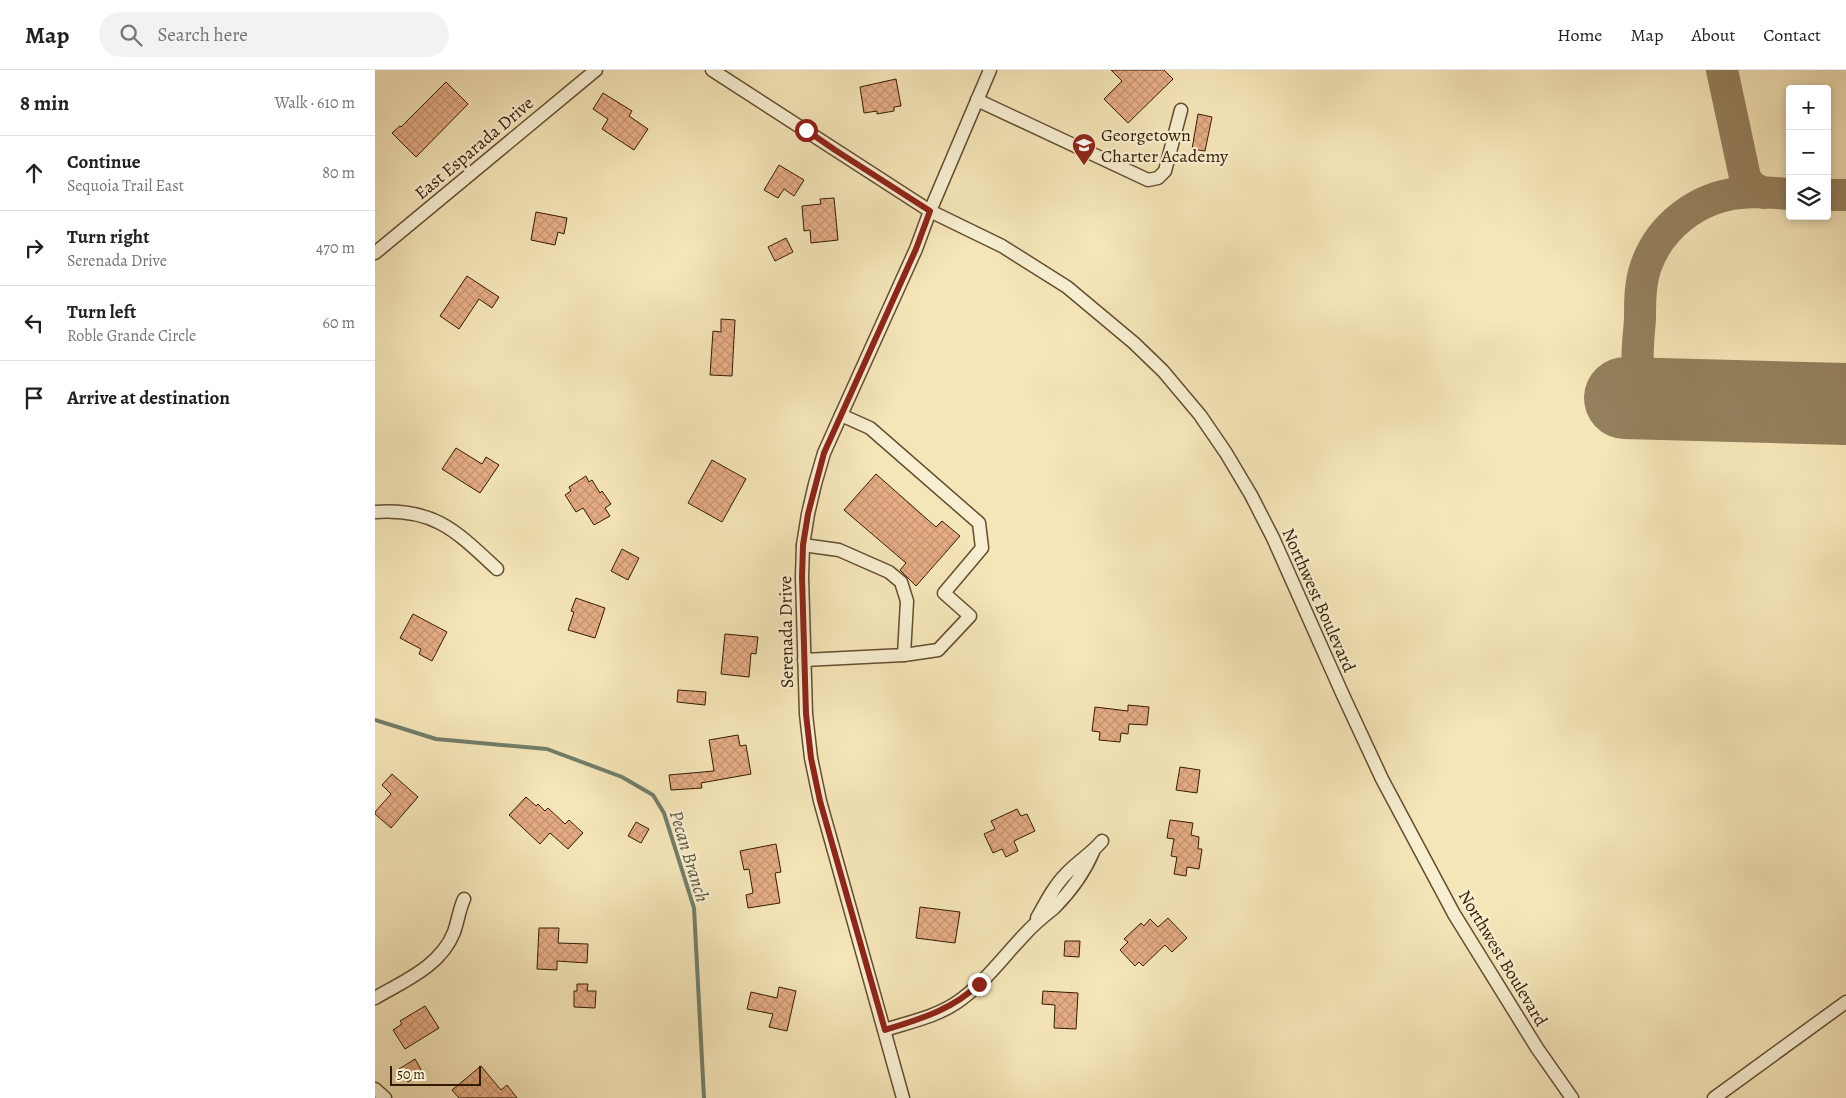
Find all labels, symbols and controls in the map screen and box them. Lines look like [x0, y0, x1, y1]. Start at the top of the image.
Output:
search box [99, 12, 449, 57]
text: Map [25, 19, 69, 51]
icon: search [117, 21, 145, 49]
text: Search here [157, 22, 248, 48]
text: Home [1557, 23, 1602, 47]
text: Map [1630, 23, 1663, 47]
text: About [1691, 23, 1735, 47]
text: Contact [1763, 23, 1821, 47]
map controls [1786, 85, 1831, 220]
button: + [1786, 85, 1831, 130]
text: 8 min [20, 89, 69, 117]
street label: East Esparada Drive [409, 91, 539, 205]
text: Walk · 610 m [275, 92, 355, 114]
route start [795, 119, 818, 142]
place label: Georgetown Charter Academy [1101, 123, 1229, 168]
button: − [1786, 130, 1831, 175]
school or university icon: Georgetown Charter Academy [1071, 132, 1097, 166]
text: Continue [67, 149, 141, 175]
icon: ahead [20, 159, 48, 187]
text: 80 m [322, 162, 355, 184]
text: Sequoia Trail East [67, 175, 184, 197]
button: layers [1786, 175, 1831, 220]
text: Turn right [67, 224, 149, 250]
icon: right [20, 234, 48, 262]
text: 470 m [316, 237, 355, 259]
text: Serenada Drive [67, 250, 167, 272]
text: Turn left [67, 299, 136, 325]
icon: left [20, 309, 48, 337]
text: 60 m [323, 312, 355, 334]
text: Roble Grande Circle [67, 325, 196, 347]
icon: arrive [20, 384, 48, 412]
text: Arrive at destination [67, 385, 230, 411]
street label: Northwest Boulevard [1276, 524, 1362, 676]
street label: Serenada Drive [773, 576, 799, 688]
water label: Pecan Branch [663, 807, 715, 905]
street label: Northwest Boulevard [1453, 885, 1553, 1031]
route end [968, 973, 991, 996]
scale bar [390, 1063, 481, 1086]
text: 50 m [397, 1065, 425, 1084]

